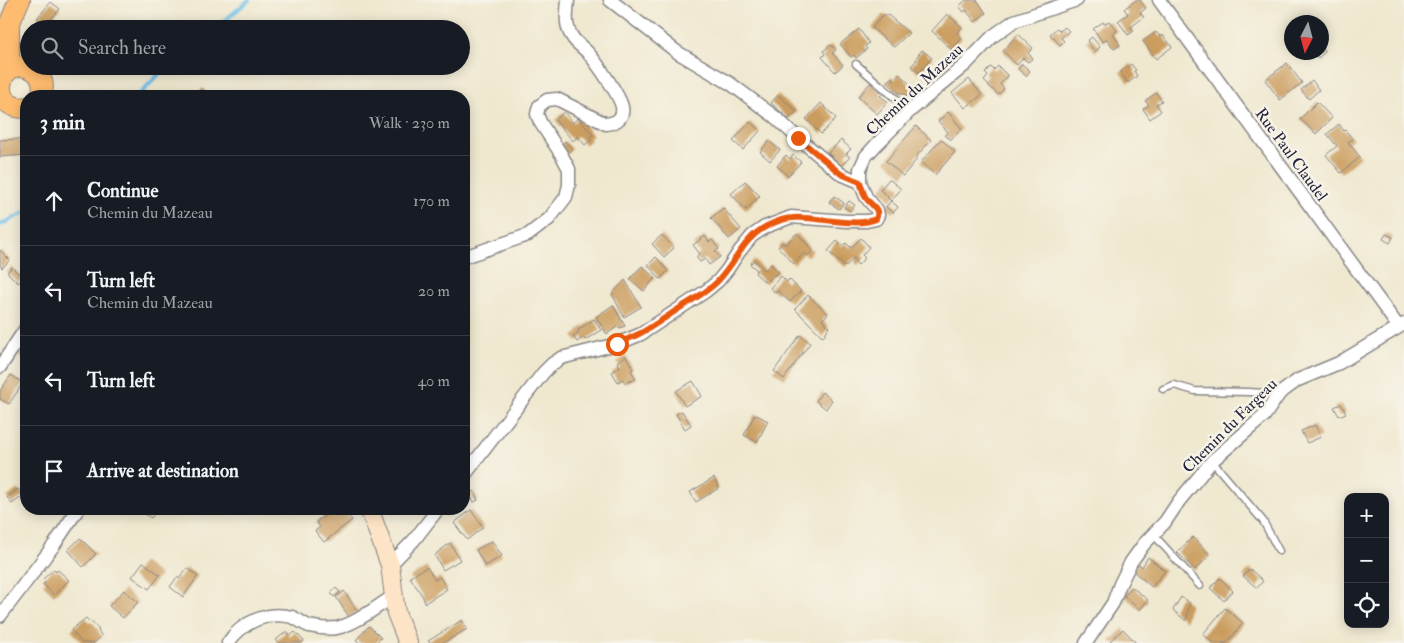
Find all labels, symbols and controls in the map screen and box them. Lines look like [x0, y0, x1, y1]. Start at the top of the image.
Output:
north arrow [1284, 15, 1329, 60]
search box [20, 20, 470, 75]
icon: search [38, 34, 66, 62]
text: Search here [78, 36, 166, 60]
street label: Chemin du Mazeau [862, 39, 968, 140]
street label: Rue Paul Claudel [1251, 104, 1332, 205]
text: 3 min [40, 109, 85, 136]
text: Walk · 230 m [369, 113, 450, 133]
route end [787, 127, 810, 150]
text: Continue [87, 179, 158, 203]
icon: ahead [40, 187, 68, 215]
text: 170 m [413, 191, 450, 211]
text: Chemin du Mazeau [87, 203, 213, 223]
text: Turn left [87, 269, 155, 293]
icon: left [40, 277, 68, 305]
text: 20 m [418, 281, 450, 301]
text: Chemin du Mazeau [87, 293, 213, 313]
route start [606, 333, 629, 356]
icon: left [40, 367, 68, 395]
text: Turn left [87, 369, 155, 393]
text: 40 m [417, 371, 450, 391]
street label: Chemin du Fargeau [1178, 374, 1281, 477]
icon: arrive [40, 457, 68, 485]
text: Arrive at destination [87, 459, 239, 483]
map controls [1344, 493, 1389, 628]
button: + [1344, 493, 1389, 538]
button: − [1344, 538, 1389, 583]
button: locate [1344, 583, 1389, 628]

